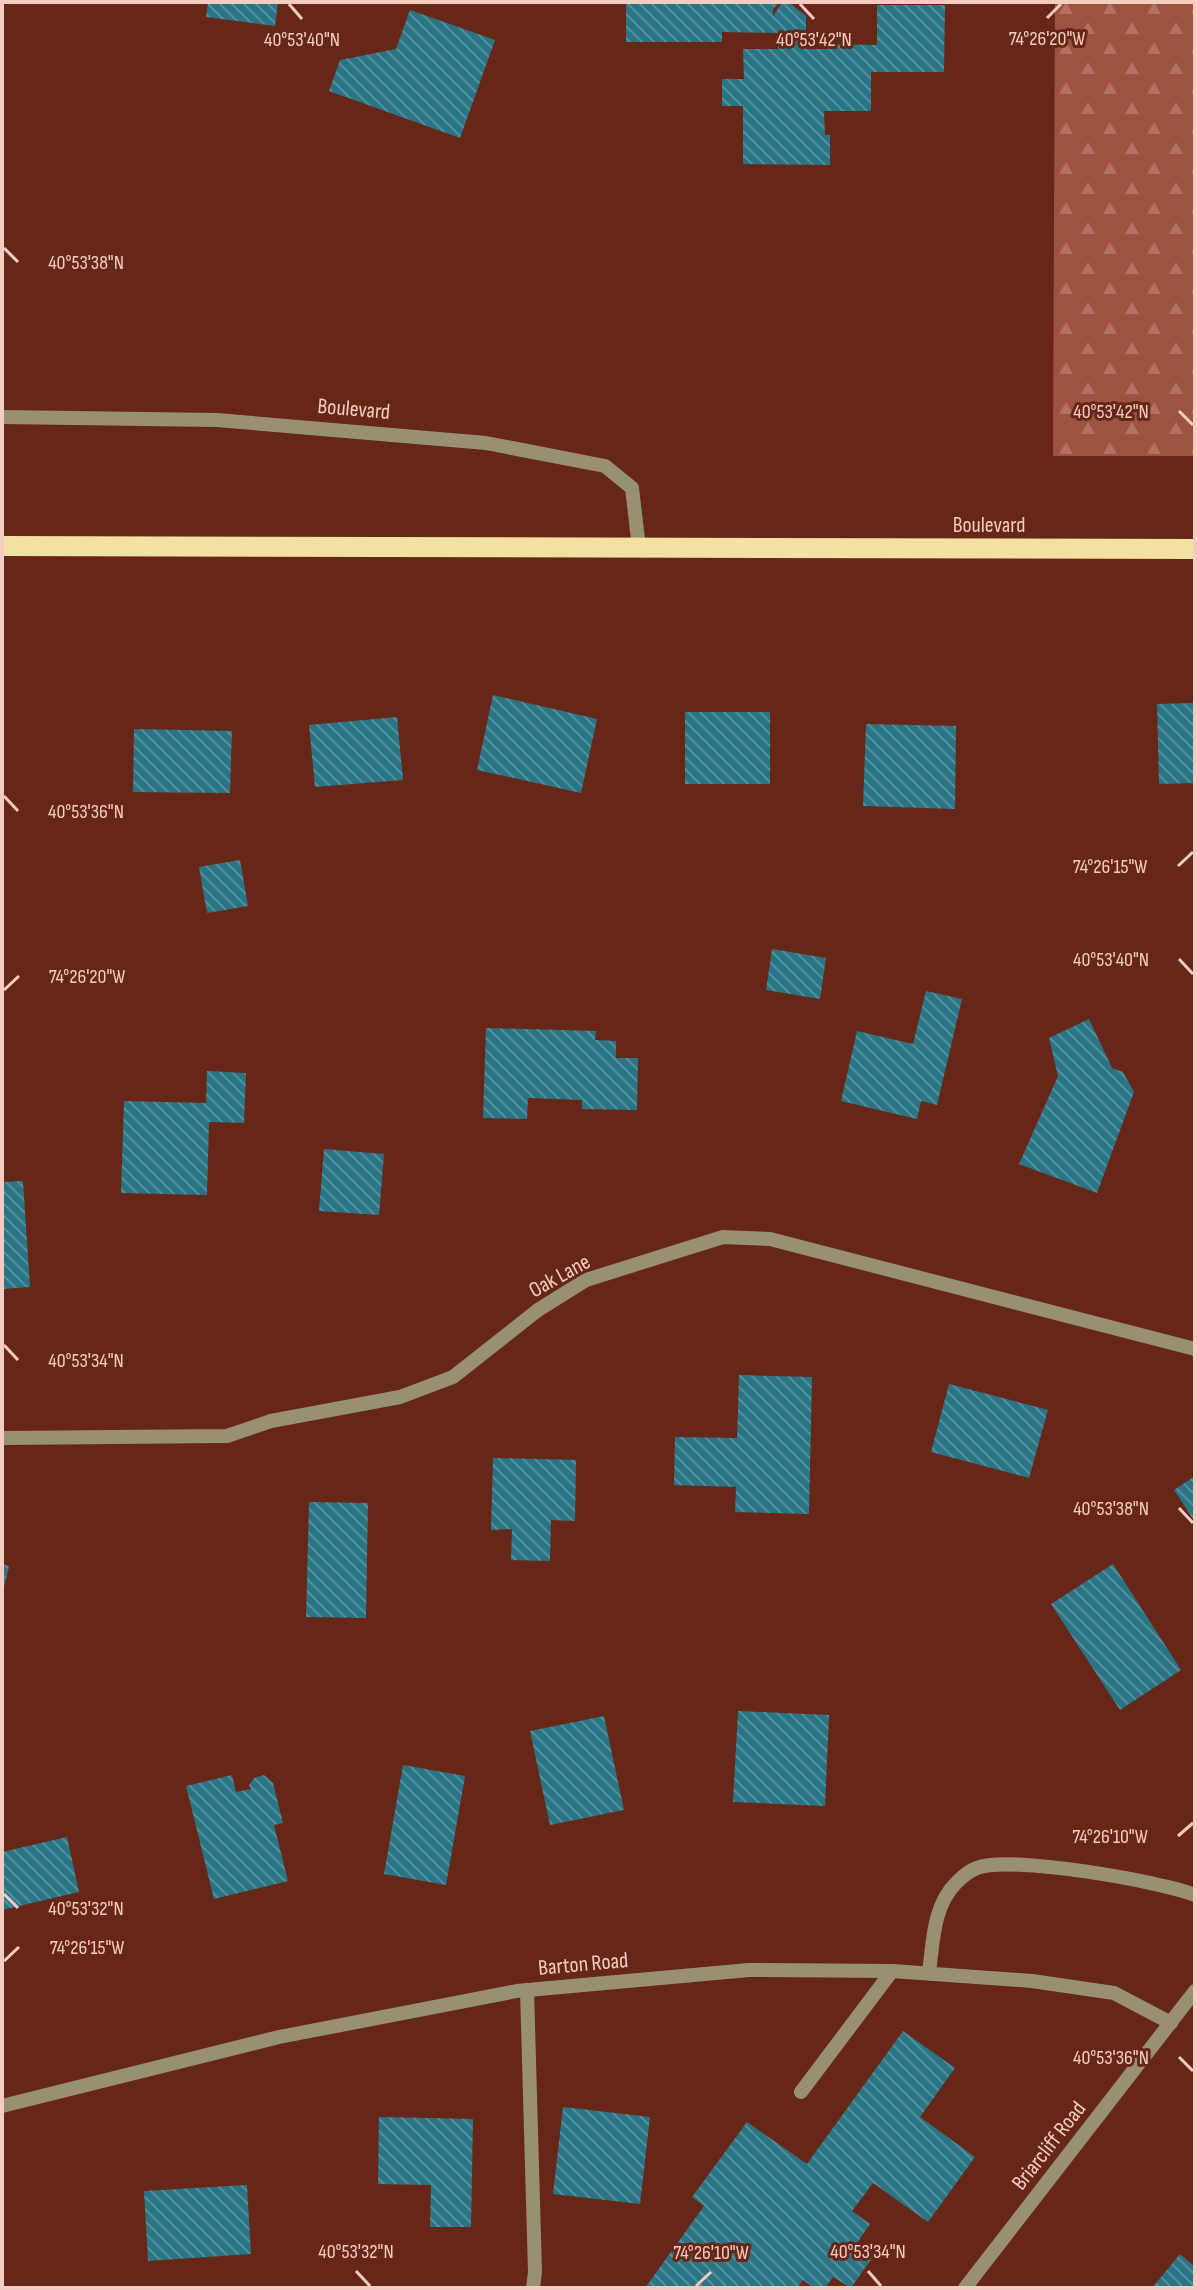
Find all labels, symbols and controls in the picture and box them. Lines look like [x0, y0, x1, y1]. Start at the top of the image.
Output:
text: 74°26'20"W [1009, 27, 1085, 51]
text: 40°53'40"N [264, 28, 340, 52]
text: 40°53'42"N [776, 28, 852, 52]
text: 40°53'38"N [48, 251, 124, 275]
street label: Boulevard [316, 393, 391, 426]
text: 40°53'42"N [1073, 400, 1149, 424]
street label: Boulevard [953, 512, 1025, 539]
text: 40°53'36"N [48, 800, 124, 824]
text: 74°26'15"W [1073, 855, 1147, 879]
text: 40°53'40"N [1073, 948, 1149, 972]
text: 74°26'20"W [49, 965, 125, 989]
street label: Oak Lane [524, 1249, 595, 1304]
text: 40°53'34"N [48, 1349, 124, 1373]
text: 40°53'38"N [1073, 1497, 1149, 1521]
text: 74°26'10"W [1072, 1825, 1148, 1849]
text: 40°53'32"N [48, 1897, 124, 1921]
text: 74°26'15"W [50, 1936, 124, 1960]
street label: Barton Road [537, 1947, 629, 1982]
text: 40°53'36"N [1073, 2046, 1149, 2070]
street label: Briarcliff Road [1006, 2096, 1092, 2196]
text: 40°53'32"N [318, 2240, 394, 2264]
text: 40°53'34"N [830, 2240, 906, 2264]
text: 74°26'10"W [673, 2241, 749, 2265]

